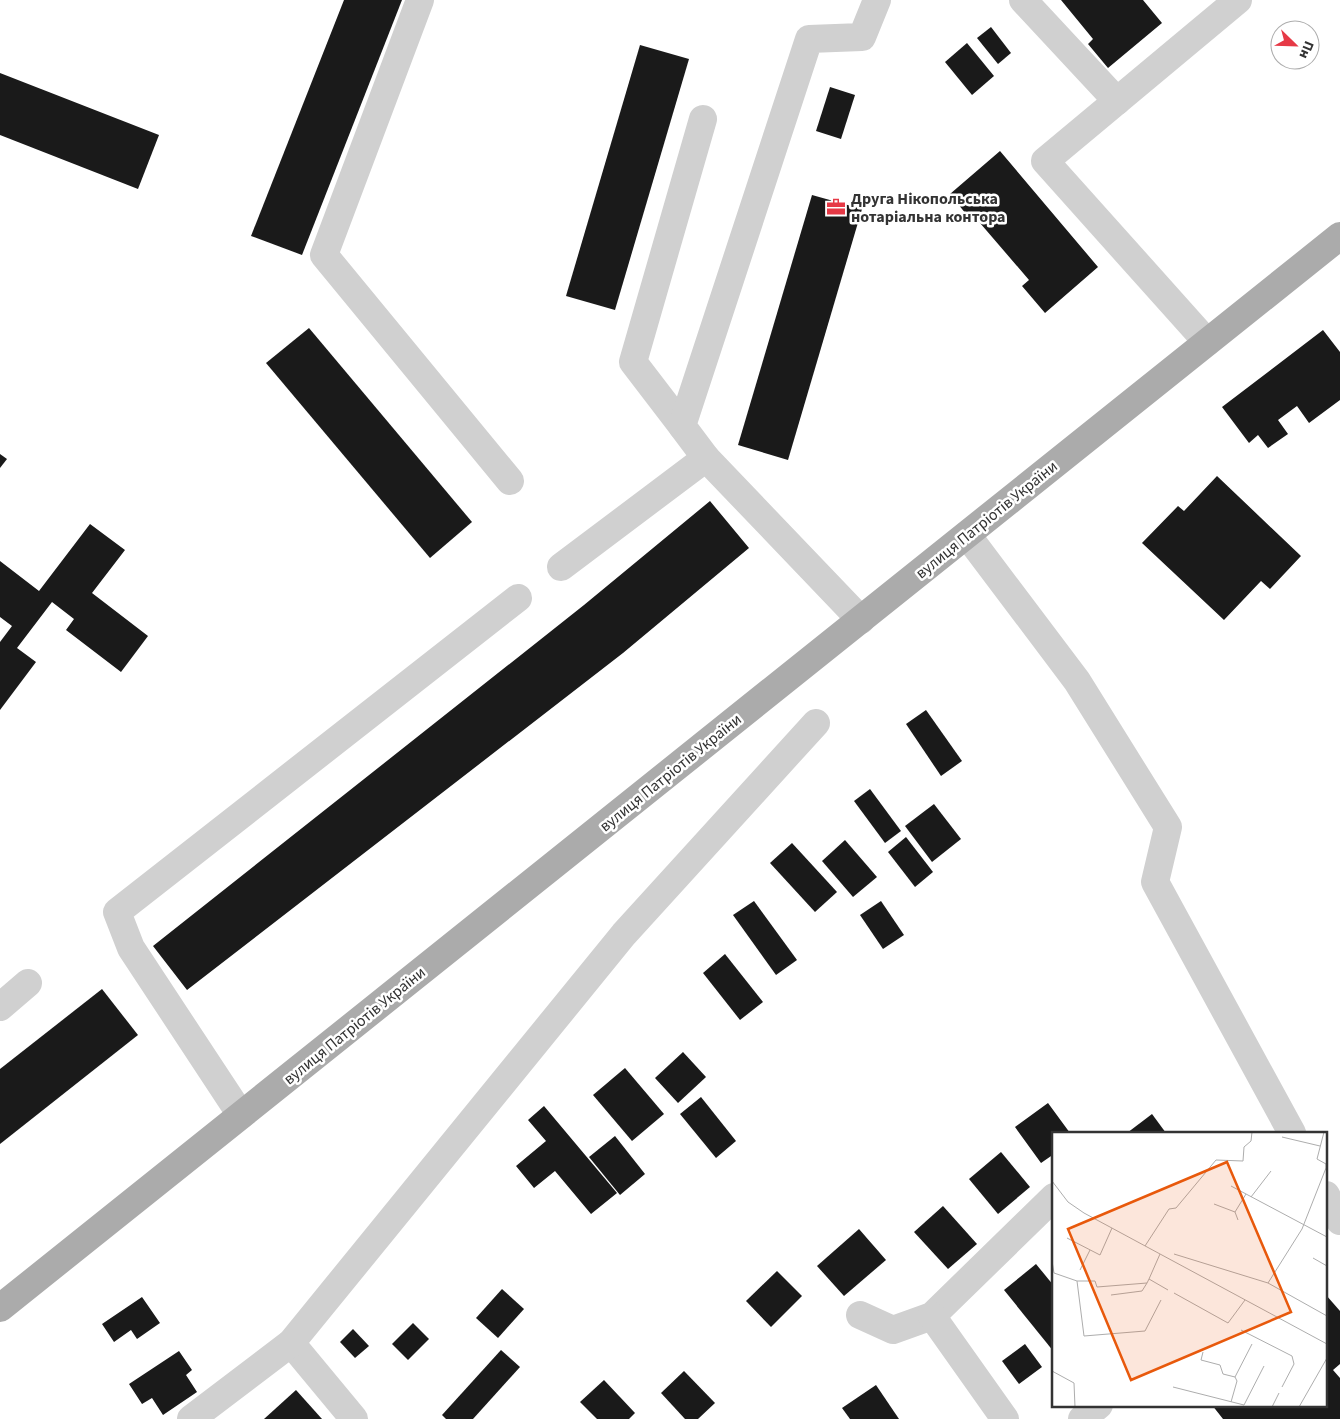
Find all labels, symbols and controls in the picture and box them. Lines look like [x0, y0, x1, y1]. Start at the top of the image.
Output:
north arrow [1270, 20, 1320, 70]
text: Пн [1293, 38, 1319, 62]
place label: Друга Нікопольська нотаріальна контора [851, 188, 1006, 228]
office icon: Друга Нікопольська нотаріальна контора [825, 196, 847, 218]
street label: вулиця Патріотів України [911, 456, 1062, 584]
street label: вулиця Патріотів України [595, 709, 746, 837]
street label: вулиця Патріотів України [279, 962, 430, 1090]
inset map [1052, 1132, 1328, 1406]

